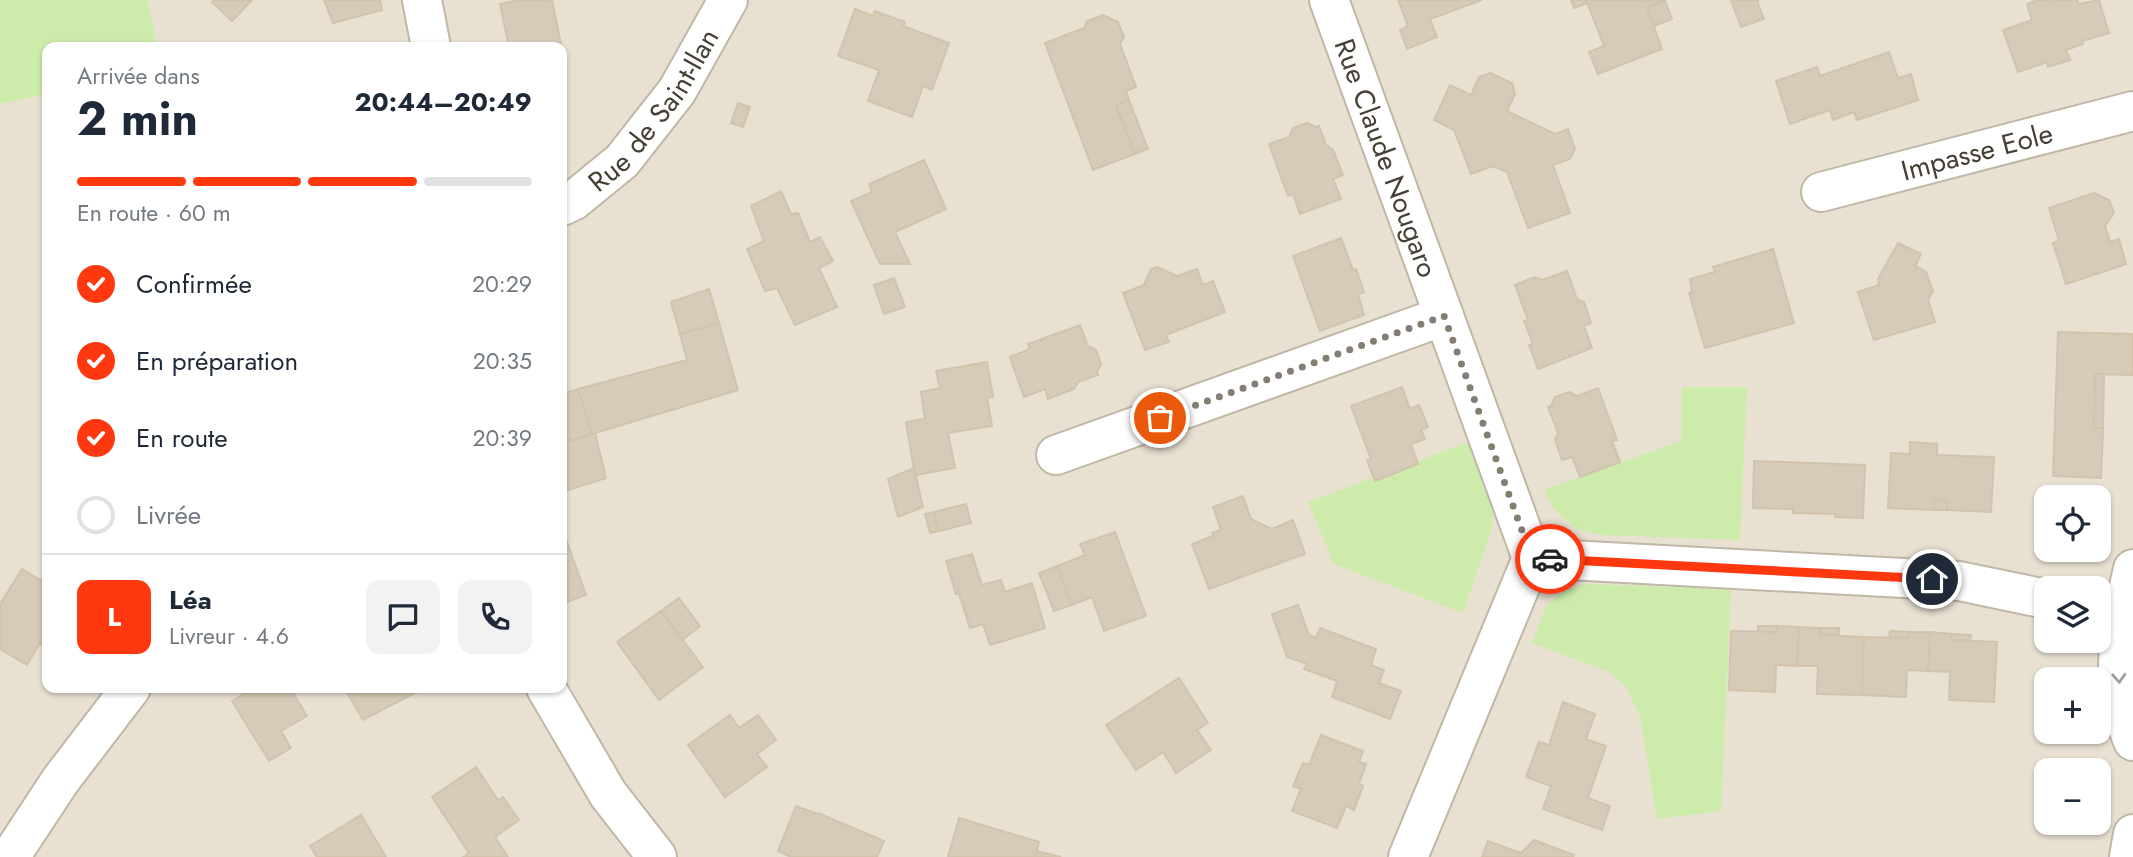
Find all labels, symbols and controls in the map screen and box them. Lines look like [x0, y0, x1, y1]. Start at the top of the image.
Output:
street label: Rue de Saint-Ilan [579, 21, 729, 202]
street label: Rue Claude Nougaro [1324, 33, 1448, 283]
text: Arrivée dans [77, 59, 200, 93]
text: 20:44–20:49 [354, 83, 532, 121]
text: 2 min [77, 86, 198, 152]
street label: Impasse Eole [1897, 113, 2057, 191]
text: En route · 60 m [77, 196, 231, 230]
icon: check [77, 265, 115, 303]
text: Confirmée [136, 265, 252, 303]
text: 20:29 [472, 267, 532, 301]
icon: check [77, 342, 115, 380]
text: En préparation [136, 342, 298, 380]
text: 20:35 [473, 344, 532, 378]
pin [1130, 388, 1190, 448]
icon: bag [1141, 399, 1179, 437]
icon: check [77, 419, 115, 457]
text: En route [136, 419, 228, 457]
text: 20:39 [472, 421, 532, 455]
map controls [2034, 485, 2111, 835]
button: locate [2034, 485, 2111, 562]
text: Livrée [136, 496, 201, 534]
courier [1515, 524, 1585, 594]
icon: car [1531, 540, 1569, 578]
pin [1902, 549, 1962, 609]
icon: home [1913, 560, 1951, 598]
button: layers [2034, 576, 2111, 653]
button: chat [366, 580, 440, 654]
button: phone [458, 580, 532, 654]
text: Léa [169, 581, 212, 619]
text: L [107, 598, 121, 636]
text: Livreur · 4.6 [169, 619, 289, 653]
button: + [2034, 667, 2111, 744]
one-way arrow [2112, 673, 2127, 684]
button: − [2034, 758, 2111, 835]

